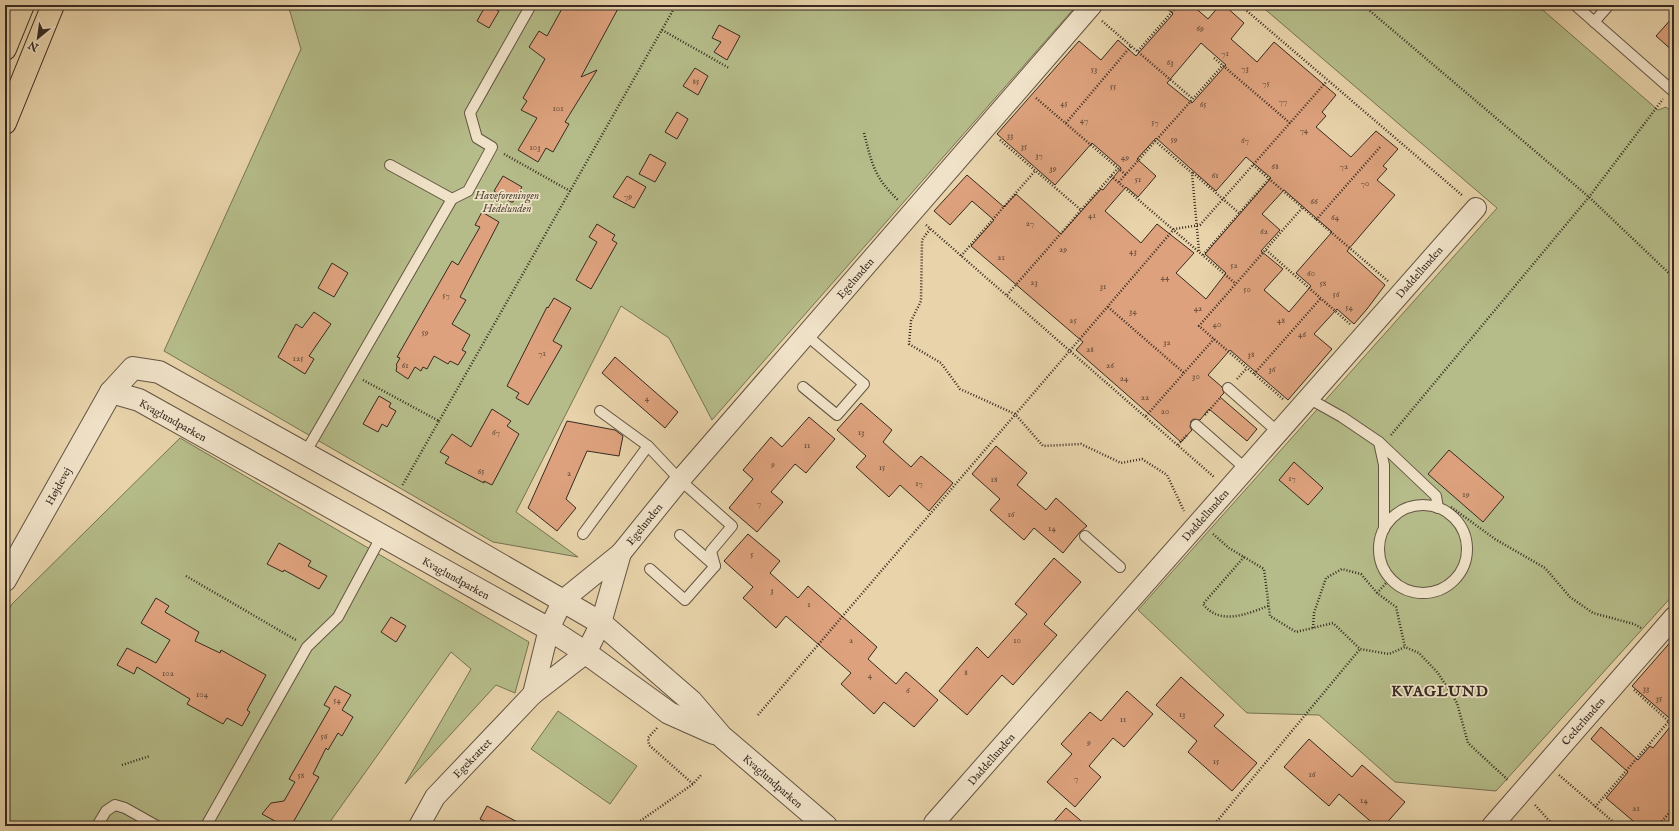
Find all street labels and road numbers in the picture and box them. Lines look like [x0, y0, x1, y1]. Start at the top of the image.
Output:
street label: Daddellunden [1393, 244, 1446, 302]
street label: Egelunden [834, 255, 878, 302]
street label: Kvaglundparken [136, 397, 209, 445]
street label: Højdevej [43, 465, 75, 508]
street label: Daddellunden [1179, 487, 1232, 545]
street label: Egelunden [624, 501, 666, 548]
street label: Kvaglundparken [419, 555, 492, 603]
street label: Cederlunden [1559, 695, 1609, 749]
street label: Daddellunden [965, 731, 1018, 789]
street label: Egekrattet [450, 736, 495, 781]
street label: Kvaglundparken [739, 752, 805, 812]

